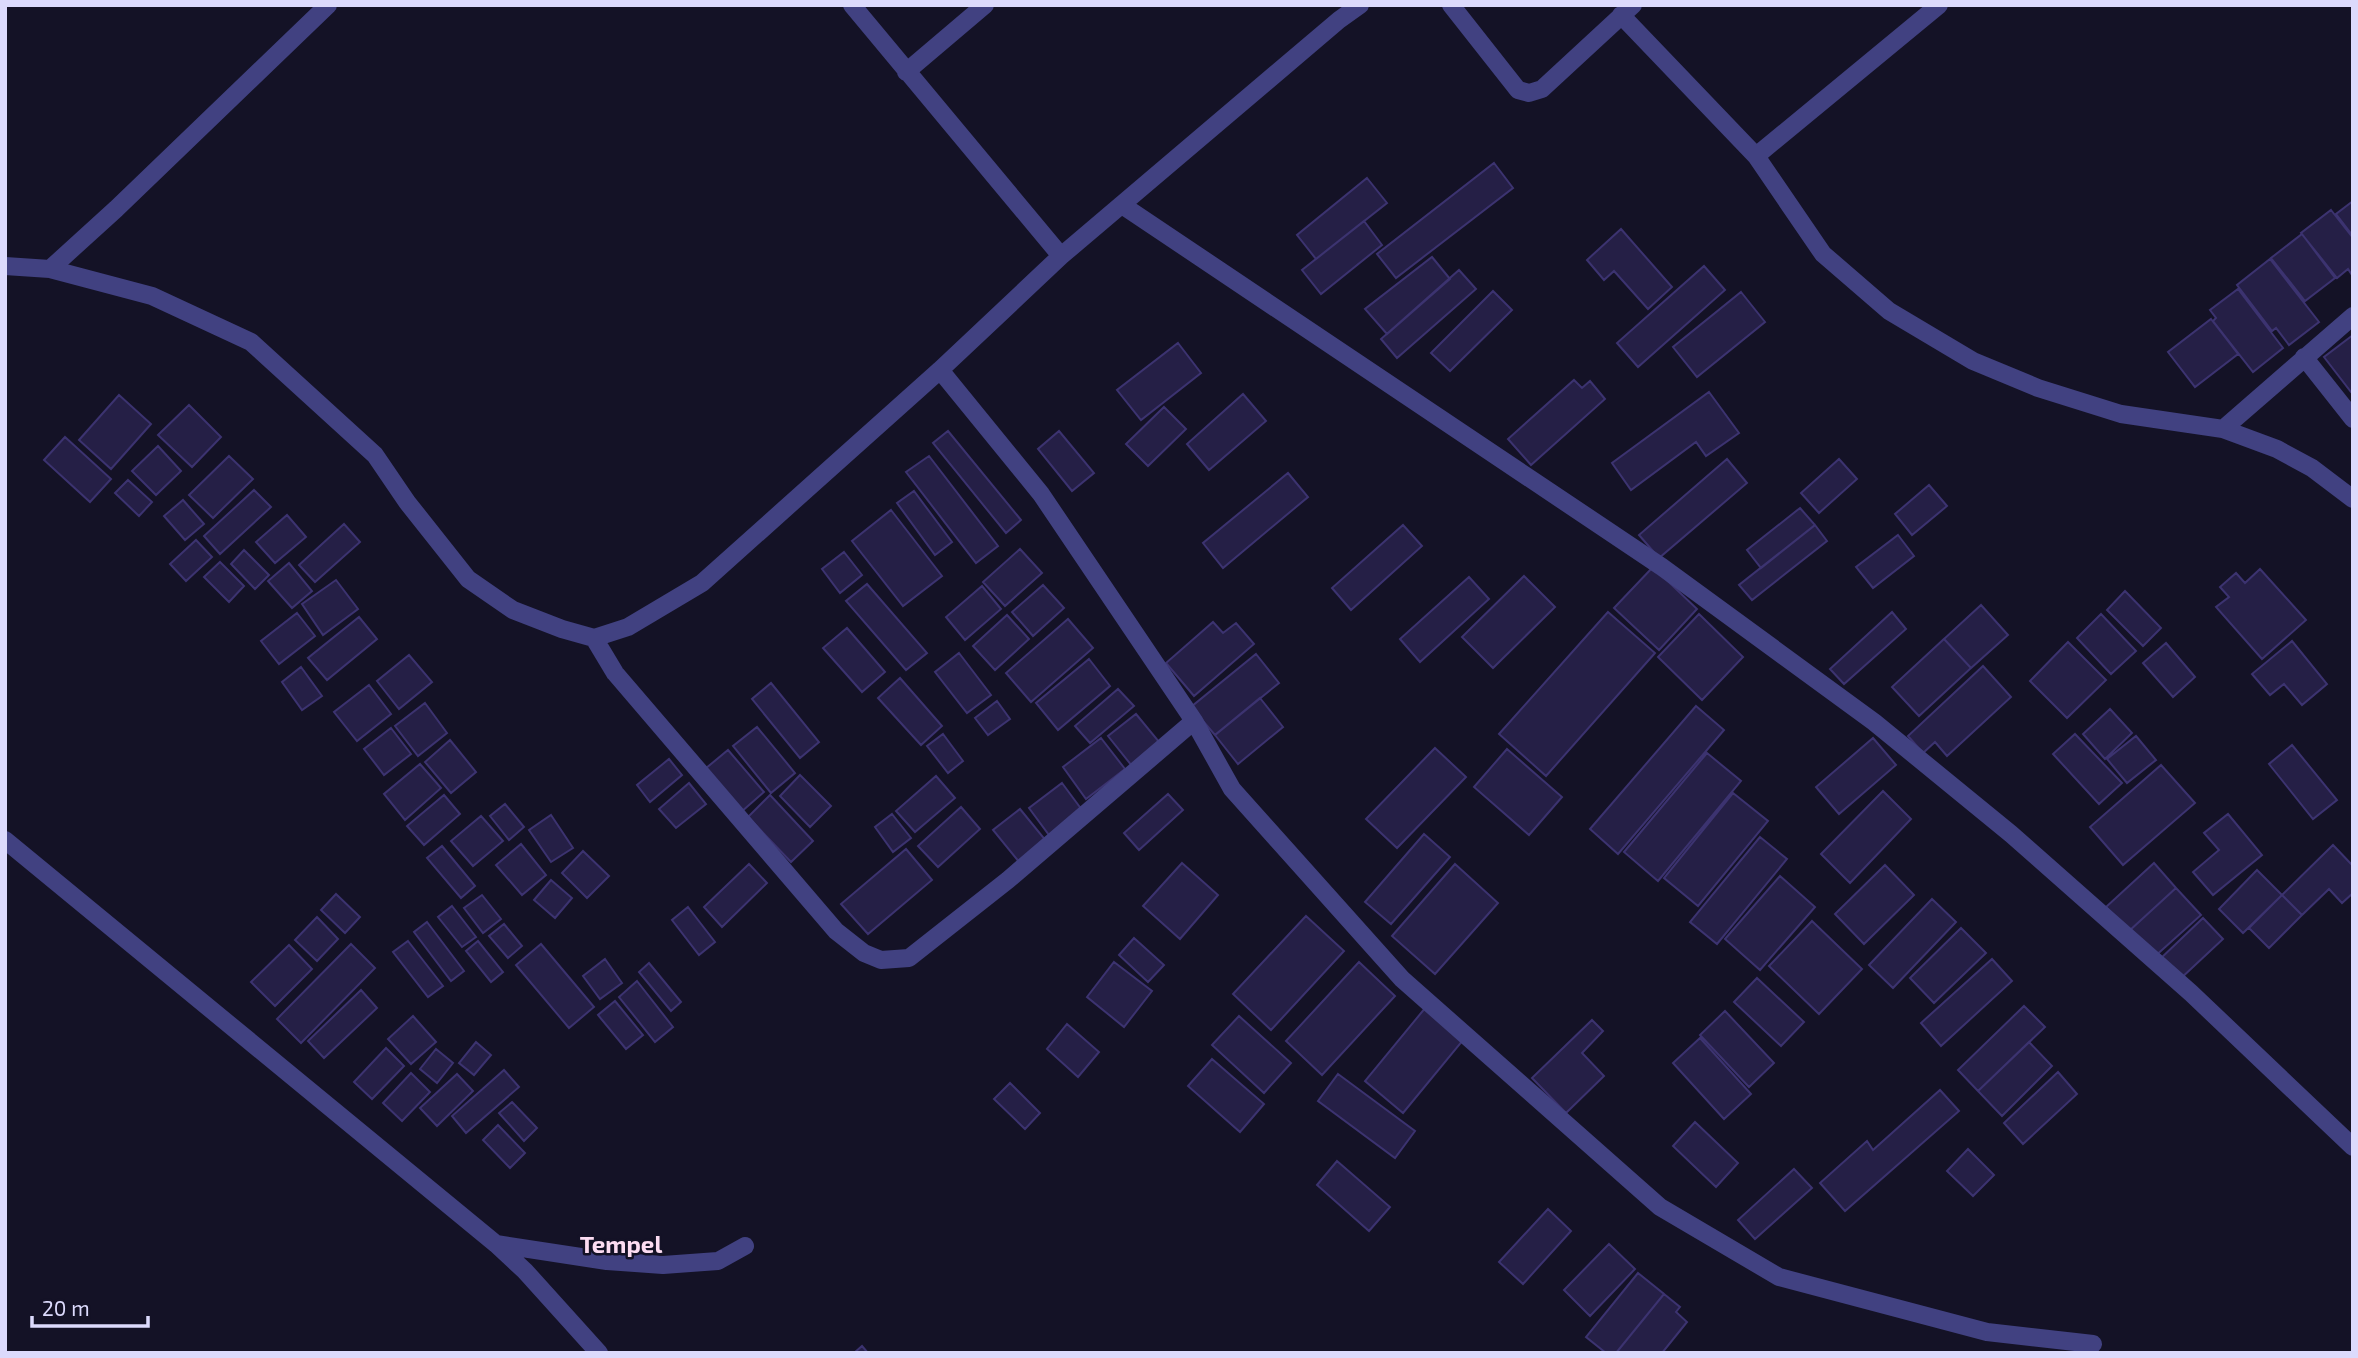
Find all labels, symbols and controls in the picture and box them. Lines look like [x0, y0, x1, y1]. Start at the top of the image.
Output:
district label: Tempel [580, 1229, 662, 1258]
scale bar [32, 1284, 147, 1328]
text: 20 m [42, 1295, 90, 1320]

